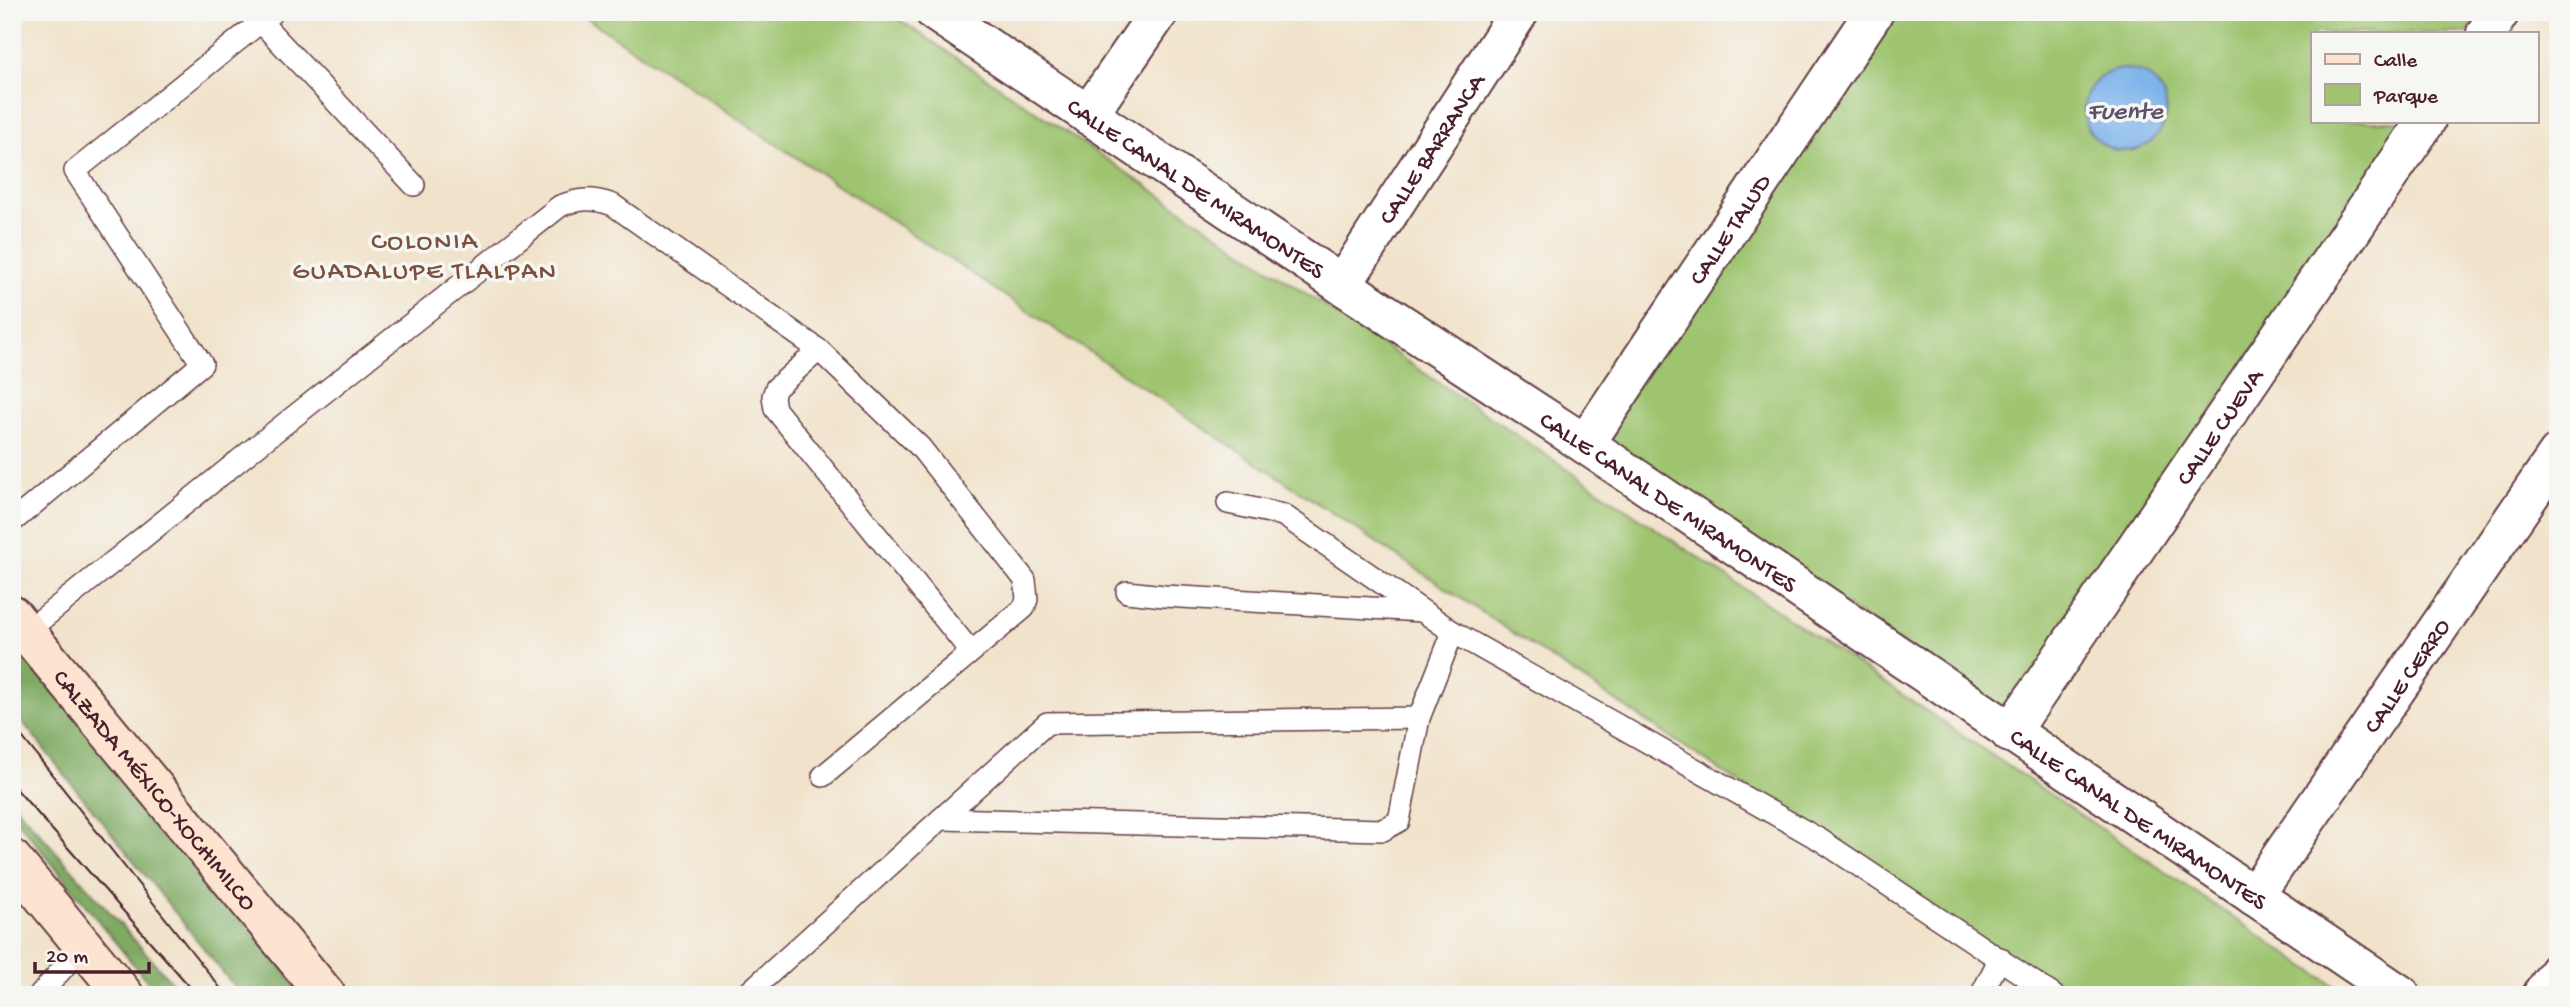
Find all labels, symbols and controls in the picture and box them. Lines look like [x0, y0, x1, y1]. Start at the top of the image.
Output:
legend [2311, 32, 2538, 122]
text: Calle [2374, 50, 2418, 75]
street label: CALLE BARRANCA [1374, 68, 1494, 231]
text: Parque [2373, 86, 2439, 111]
street label: CALLE CANAL DE MIRAMONTES [1060, 94, 1330, 288]
water label: Fuente [2087, 98, 2164, 129]
street label: CALLE TALUD [1685, 170, 1780, 292]
district label: COLONIA GUADALUPE TLALPAN [292, 228, 558, 289]
street label: CALLE CUEVA [2172, 363, 2272, 492]
street label: CALLE CANAL DE MIRAMONTES [1533, 407, 1802, 601]
street label: CALLE CERRO [2359, 614, 2458, 740]
street label: CALZADA MÉXICO-XOCHIMILCO [45, 665, 261, 918]
street label: CALLE CANAL DE MIRAMONTES [2003, 724, 2272, 919]
scale bar [35, 930, 149, 974]
text: 20 m [46, 946, 88, 971]

